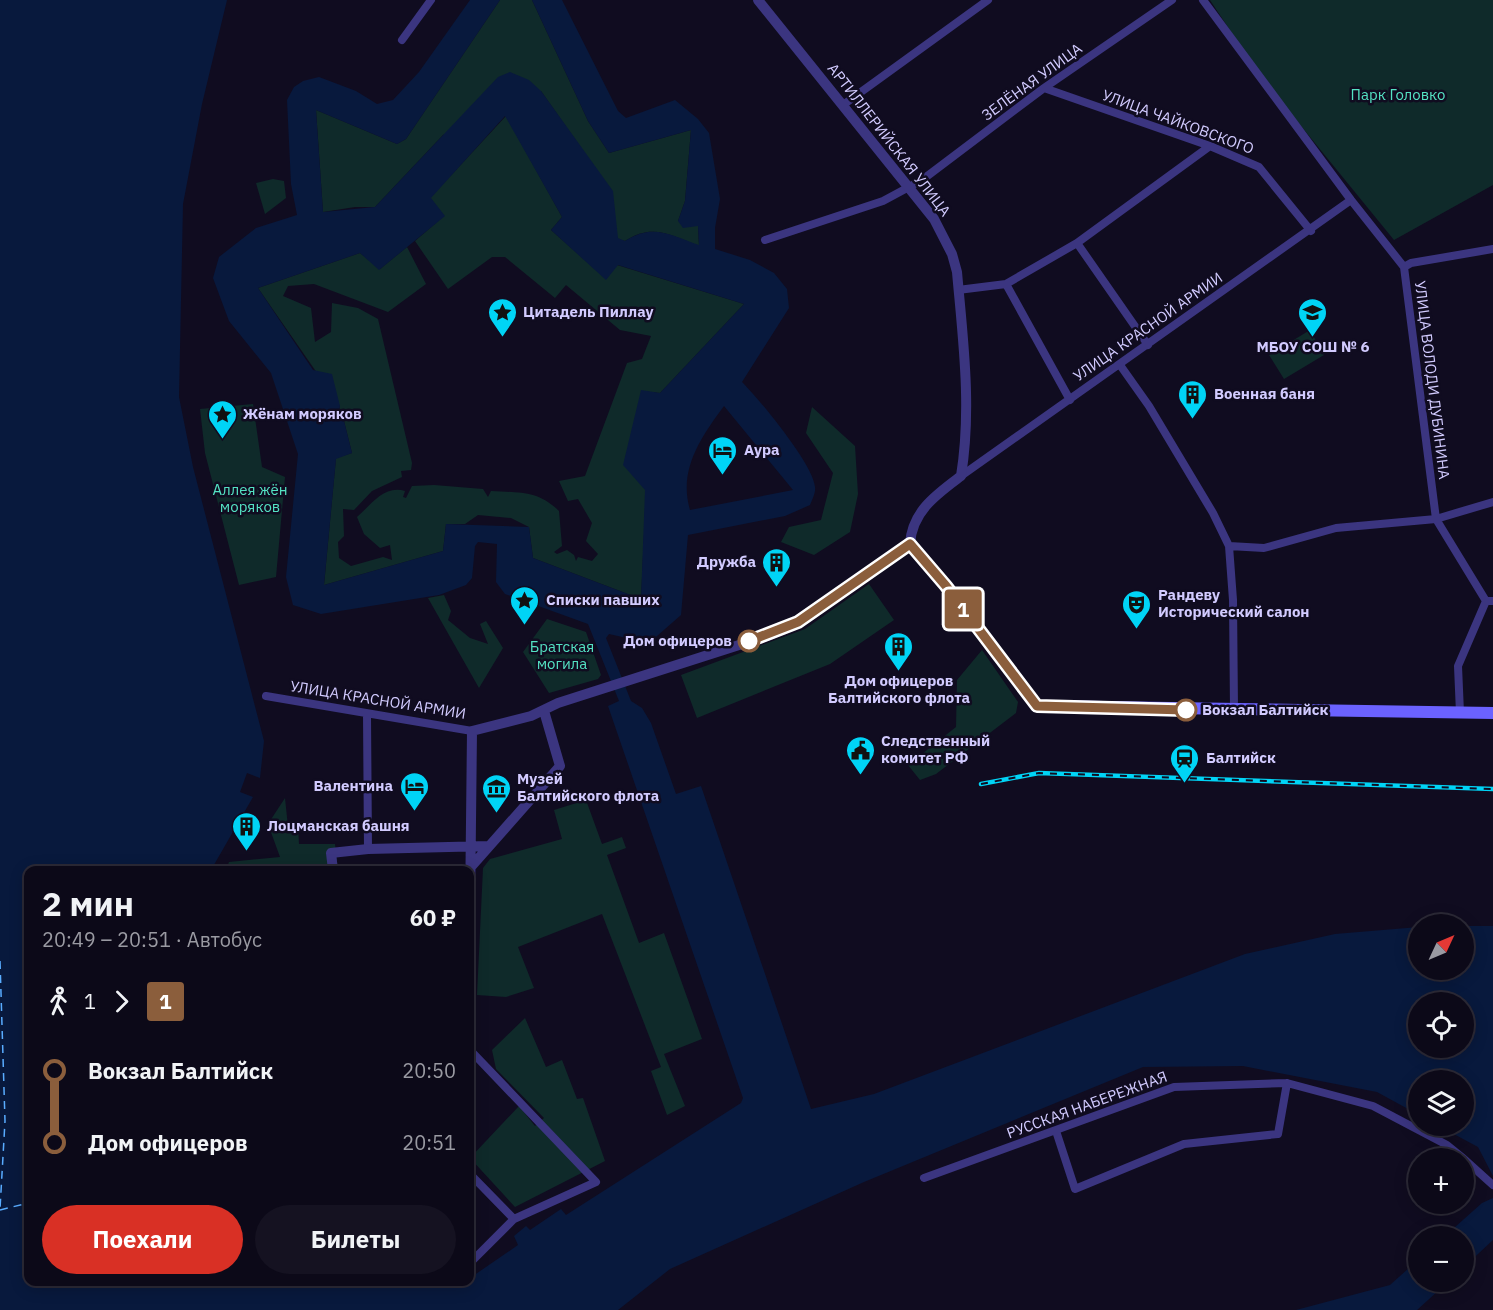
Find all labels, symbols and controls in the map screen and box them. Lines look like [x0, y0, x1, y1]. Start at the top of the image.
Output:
street label: ЗЕЛЁНАЯ УЛИЦА [978, 39, 1086, 124]
street label: АРТИЛЛЕРИЙСКАЯ УЛИЦА [824, 59, 955, 220]
street label: УЛИЦА ЧАЙКОВСКОГО [1100, 85, 1257, 158]
park label: Парк Головко [1351, 85, 1445, 104]
street label: УЛИЦА КРАСНОЙ АРМИИ [1069, 268, 1226, 385]
street label: УЛИЦА ВОЛОДИ ДУБИНИНА [1411, 280, 1454, 481]
place icon: Цитадель Пиллау [486, 296, 518, 338]
school or university icon: МБОУ СОШ № 6 [1297, 296, 1329, 338]
place label: Цитадель Пиллау [523, 302, 654, 321]
place label: МБОУ СОШ № 6 [1256, 337, 1370, 356]
building icon: Военная баня [1177, 378, 1209, 420]
place label: Военная баня [1214, 384, 1315, 403]
place icon: Жёнам моряков [206, 398, 238, 440]
place label: Жёнам моряков [243, 404, 362, 423]
hotel icon: Аура [707, 434, 739, 476]
place label: Аура [744, 440, 780, 459]
park label: Аллея жён моряков [213, 480, 287, 516]
building icon: Дружба [761, 546, 793, 588]
place label: Дружба [697, 552, 756, 571]
place icon: Списки павших [509, 584, 541, 626]
place label: Рандеву Исторический салон [1158, 585, 1310, 621]
theatre icon: Рандеву Исторический салон [1121, 588, 1153, 630]
place label: Списки павших [546, 590, 660, 609]
line badge: 1 [944, 590, 982, 628]
text: 1 [957, 595, 969, 623]
marker: Дом офицеров [738, 630, 760, 652]
building icon: Дом офицеров Балтийского флота [883, 630, 915, 672]
place label: Дом офицеров [623, 631, 732, 650]
park label: Братская могила [530, 637, 594, 673]
place label: Дом офицеров Балтийского флота [828, 671, 971, 707]
street label: УЛИЦА КРАСНОЙ АРМИИ [289, 676, 467, 723]
marker: Вокзал Балтийск [1175, 699, 1197, 721]
place label: Вокзал Балтийск [1202, 700, 1328, 719]
place label: Следственный комитет РФ [881, 731, 990, 767]
public building icon: Следственный комитет РФ [844, 734, 876, 776]
station icon: Балтийск [1169, 742, 1201, 784]
place label: Балтийск [1206, 748, 1276, 767]
place label: Музей Балтийского флота [517, 769, 660, 805]
hotel icon: Валентина [398, 770, 430, 812]
museum icon: Музей Балтийского флота [480, 772, 512, 814]
place label: Валентина [313, 776, 393, 795]
building icon: Лоцманская башня [230, 810, 262, 852]
place label: Лоцманская башня [267, 816, 410, 835]
text: 2 мин [42, 882, 134, 925]
text: 60 ₽ [410, 903, 456, 932]
north arrow [1408, 914, 1474, 980]
map controls [1408, 914, 1474, 1292]
text: 20:49 – 20:51 · Автобус [42, 926, 262, 953]
icon: walk [42, 985, 75, 1018]
icon: forward [105, 985, 138, 1018]
text: 1 [159, 987, 172, 1015]
text: 1 [84, 988, 96, 1015]
button: locate [1408, 992, 1474, 1058]
text: Вокзал Балтийск [88, 1056, 273, 1085]
text: 20:50 [402, 1057, 456, 1084]
street label: РУССКАЯ НАБЕРЕЖНАЯ [1004, 1067, 1170, 1142]
button: layers [1408, 1070, 1474, 1136]
text: Дом офицеров [88, 1128, 248, 1157]
text: 20:51 [402, 1129, 456, 1156]
button: + [1408, 1148, 1474, 1214]
button: Поехали [42, 1205, 243, 1274]
button: Билеты [255, 1205, 456, 1274]
button: − [1408, 1226, 1474, 1292]

